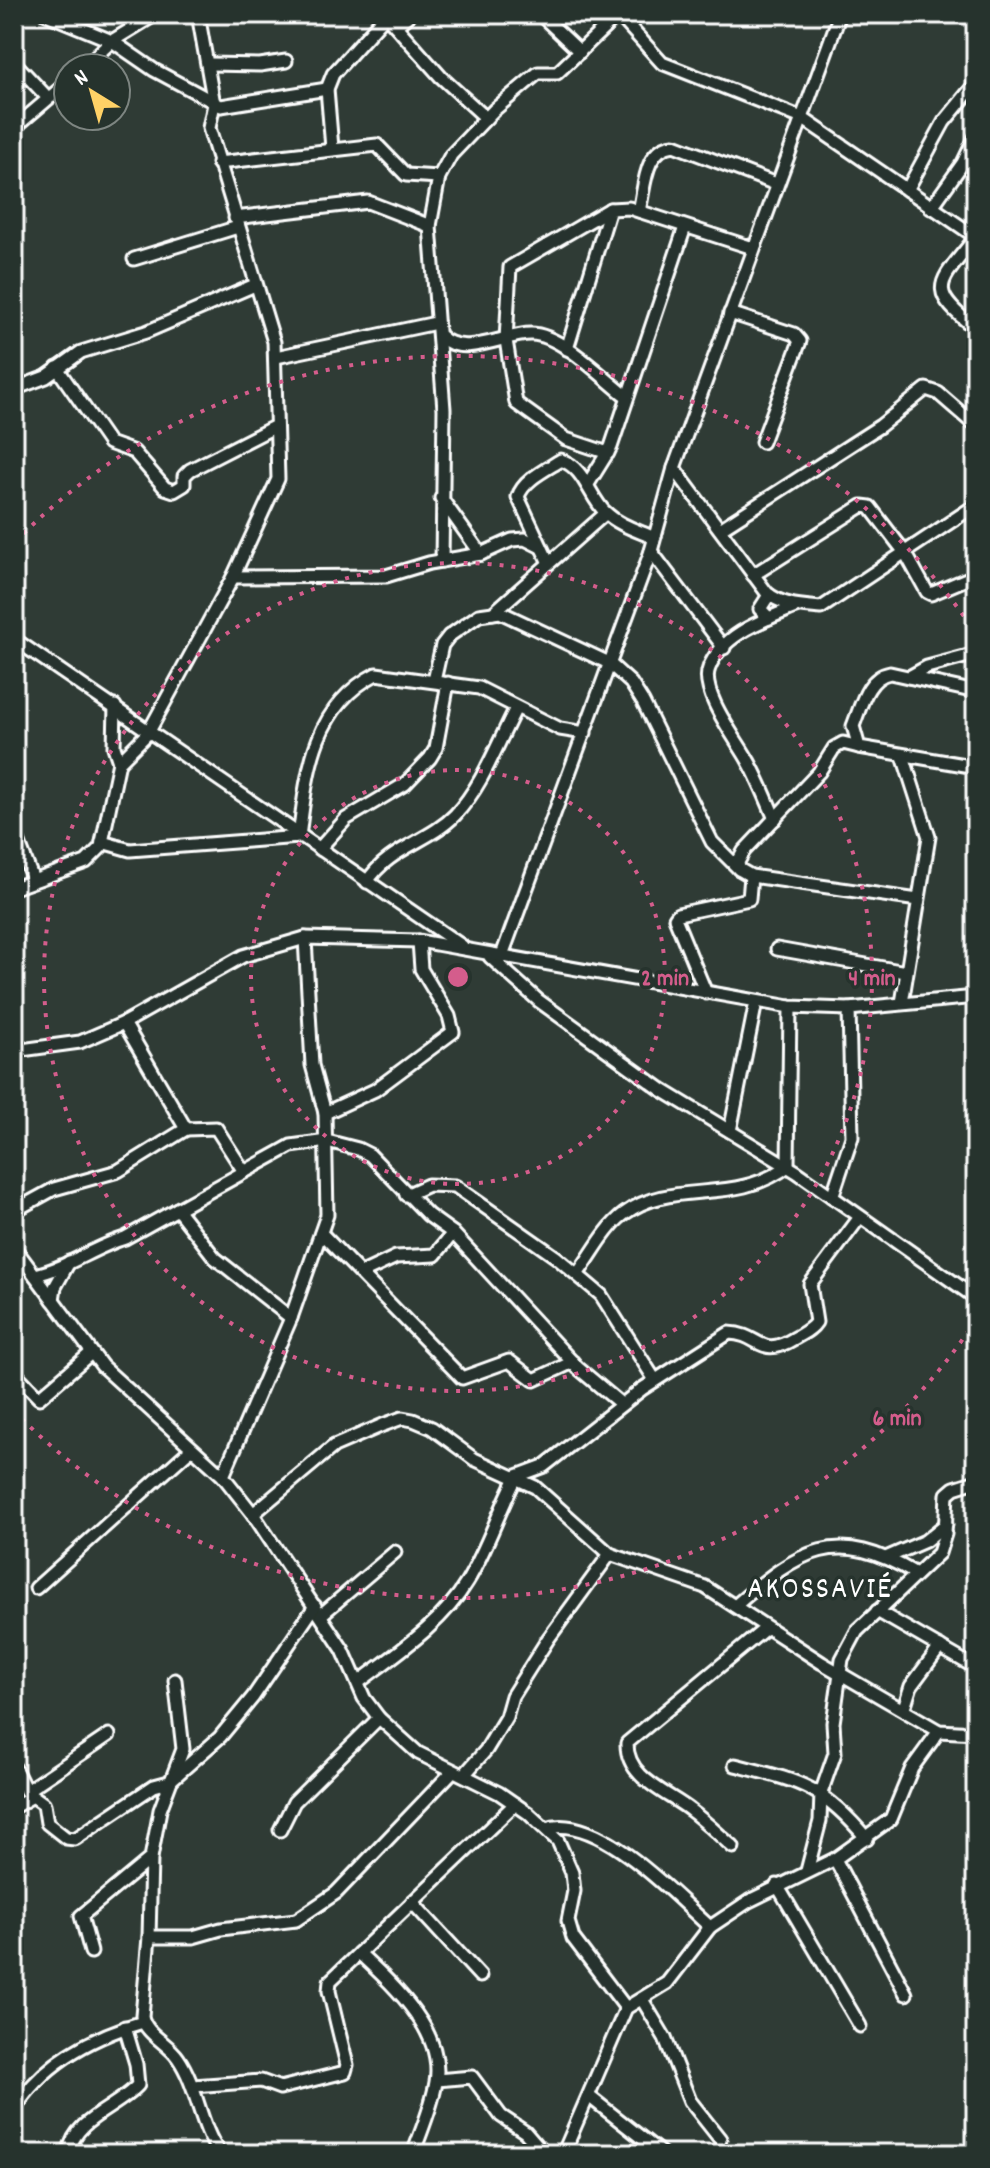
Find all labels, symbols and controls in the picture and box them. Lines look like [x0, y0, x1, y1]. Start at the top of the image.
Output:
north arrow [52, 52, 132, 132]
text: N [68, 63, 96, 94]
centre of rings [444, 963, 472, 991]
text: 2 min [641, 963, 689, 997]
text: 4 min [848, 963, 896, 997]
text: 6 min [872, 1403, 922, 1437]
district label: AKOSSAVIÉ [747, 1570, 893, 1613]

